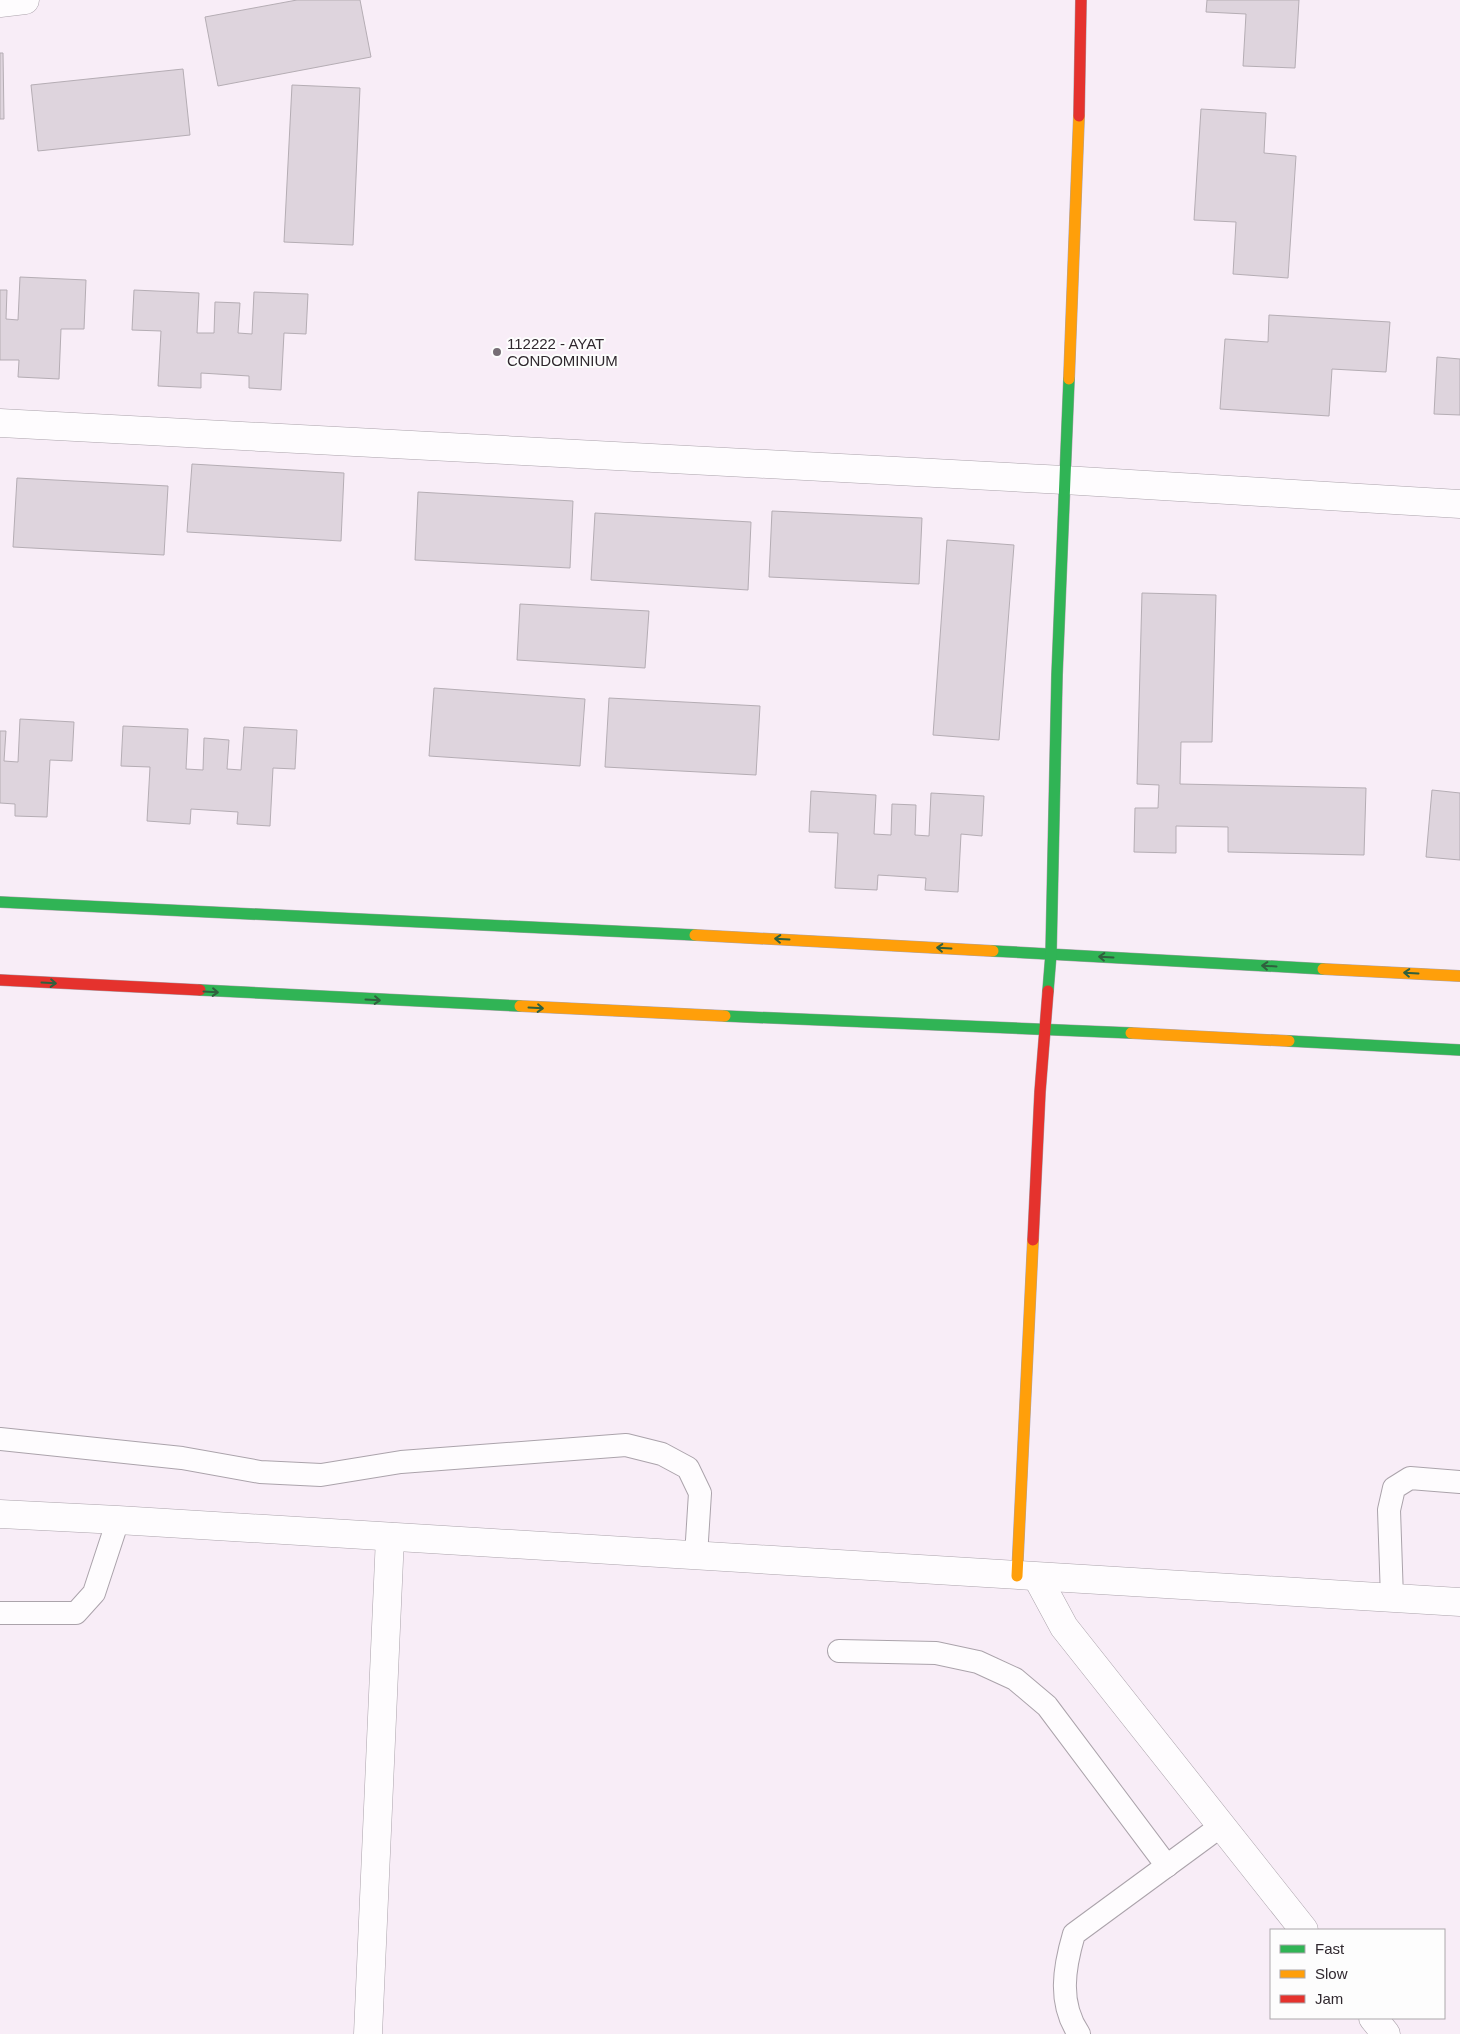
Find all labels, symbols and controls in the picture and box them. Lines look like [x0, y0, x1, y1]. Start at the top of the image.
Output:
place label: 112222 - AYAT CONDOMINIUM [507, 335, 618, 369]
marker: 112222 - AYAT CONDOMINIUM [491, 346, 503, 358]
one-way arrow [774, 934, 790, 943]
one-way arrow [936, 944, 952, 953]
one-way arrow [1099, 953, 1115, 962]
one-way arrow [1261, 961, 1277, 970]
one-way arrow [1404, 969, 1420, 978]
one-way arrow [40, 979, 56, 988]
one-way arrow [203, 987, 219, 996]
one-way arrow [365, 995, 381, 1004]
one-way arrow [527, 1003, 543, 1012]
legend [1270, 1929, 1445, 2019]
text: Fast [1315, 1940, 1345, 1957]
text: Slow [1315, 1965, 1348, 1982]
text: Jam [1315, 1990, 1343, 2007]

